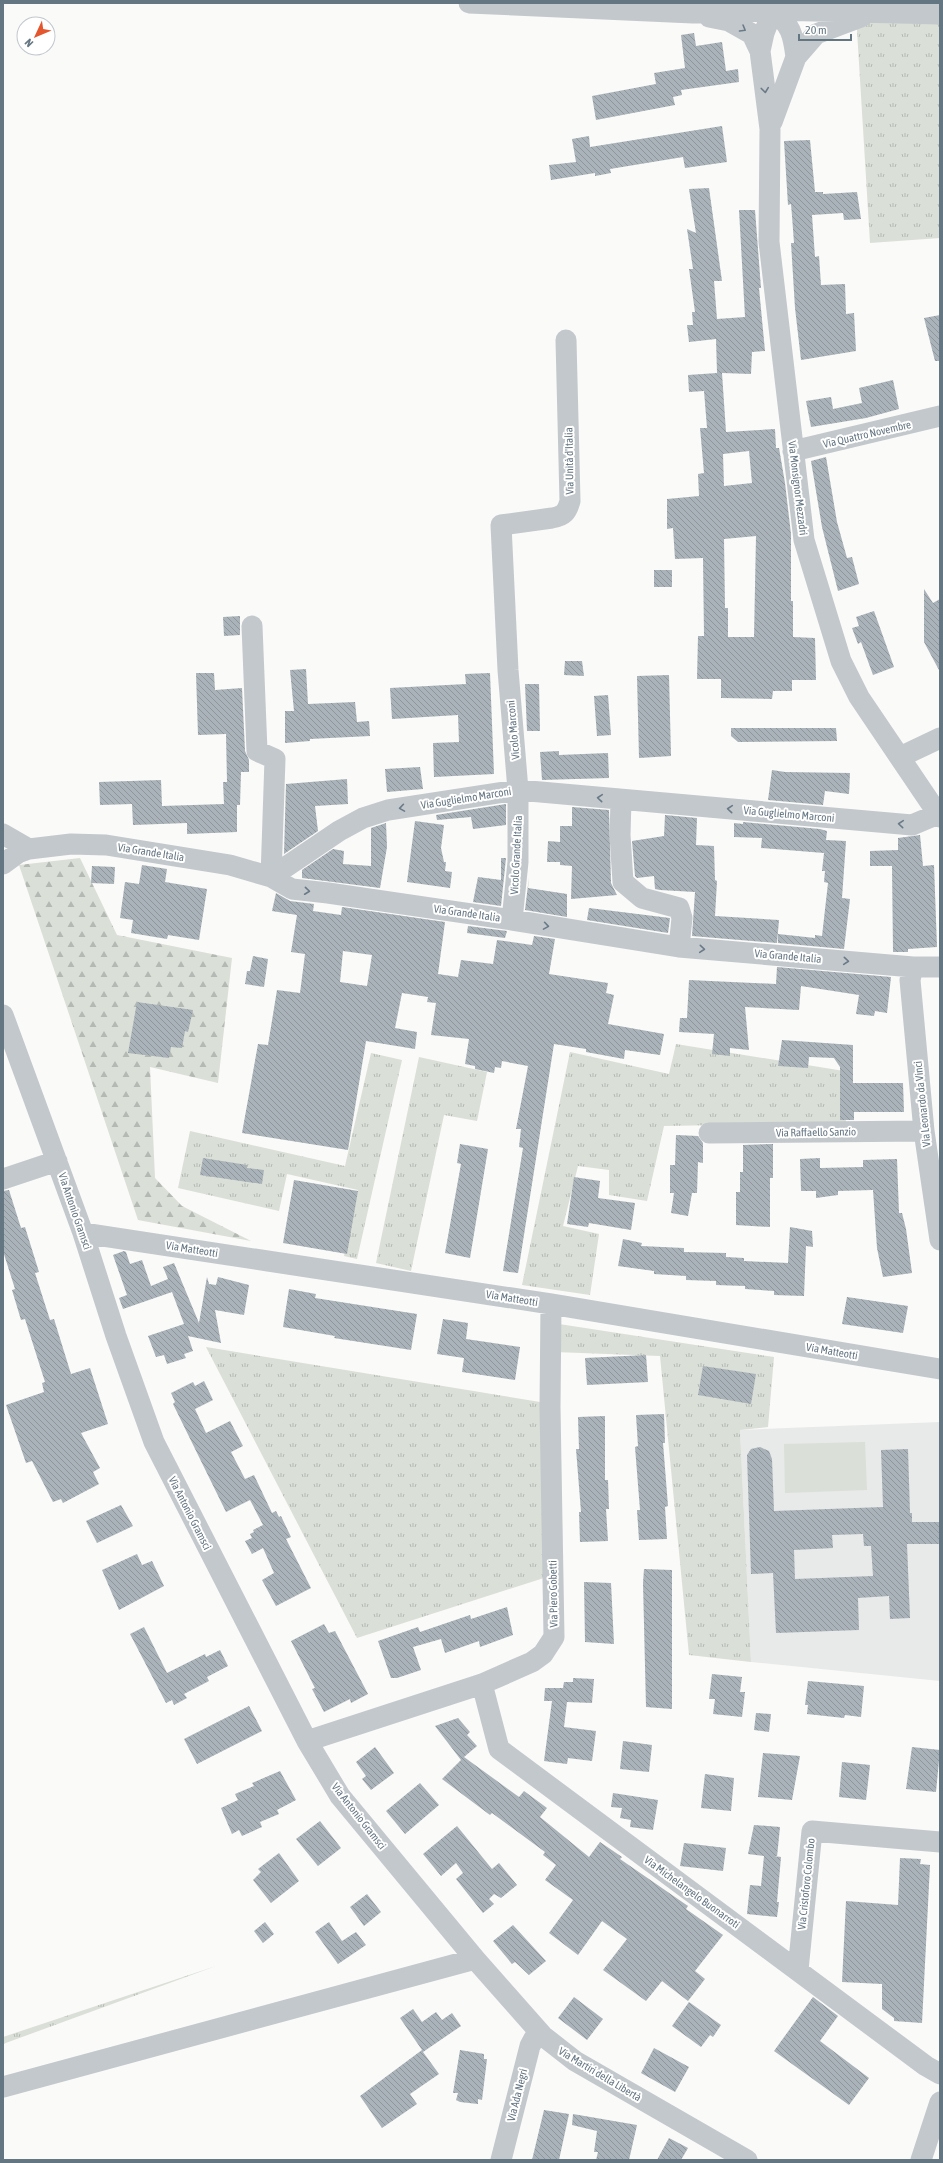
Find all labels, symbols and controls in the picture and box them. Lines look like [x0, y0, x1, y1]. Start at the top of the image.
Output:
north arrow [16, 16, 56, 56]
scale bar [799, 16, 851, 42]
text: 20 m [805, 23, 827, 37]
one-way arrow [739, 25, 746, 32]
text: N [22, 36, 35, 49]
one-way arrow [760, 87, 769, 93]
street label: Via Quattro Novembre [822, 418, 912, 450]
street label: Via Unità d'Italia [562, 427, 576, 495]
street label: Via Monsignor Mezzadri [786, 440, 810, 536]
street label: Vicolo Marconi [504, 700, 522, 760]
street label: Via Guglielmo Marconi [420, 785, 512, 811]
one-way arrow [597, 794, 604, 803]
one-way arrow [399, 803, 405, 811]
one-way arrow [727, 804, 733, 813]
street label: Via Guglielmo Marconi [743, 804, 835, 824]
street label: Vicolo Grande Italia [508, 815, 524, 895]
one-way arrow [898, 819, 904, 828]
street label: Via Grande Italia [117, 841, 185, 863]
one-way arrow [304, 886, 310, 895]
street label: Via Grande Italia [433, 902, 501, 924]
one-way arrow [543, 921, 549, 930]
one-way arrow [699, 945, 705, 954]
street label: Via Grande Italia [754, 947, 822, 965]
one-way arrow [843, 957, 849, 966]
street label: Via Leonardo da Vinci [912, 1061, 932, 1147]
street label: Via Raffaello Sanzio [776, 1125, 856, 1139]
street label: Via Antonio Gramsci [56, 1171, 94, 1251]
street label: Via Matteotti [165, 1239, 219, 1259]
street label: Via Matteotti [485, 1288, 539, 1308]
street label: Via Matteotti [805, 1341, 859, 1361]
street label: Via Antonio Gramsci [166, 1474, 214, 1552]
street label: Via Piero Gobetti [546, 1560, 560, 1628]
street label: Via Antonio Gramsci [330, 1781, 388, 1851]
street label: Via Cristoforo Colombo [795, 1838, 817, 1930]
street label: Via Michelangelo Buonarroti [642, 1853, 742, 1931]
street label: Via Martiri della Libertà [557, 2045, 643, 2103]
street label: Via Ada Negri [505, 2067, 529, 2123]

